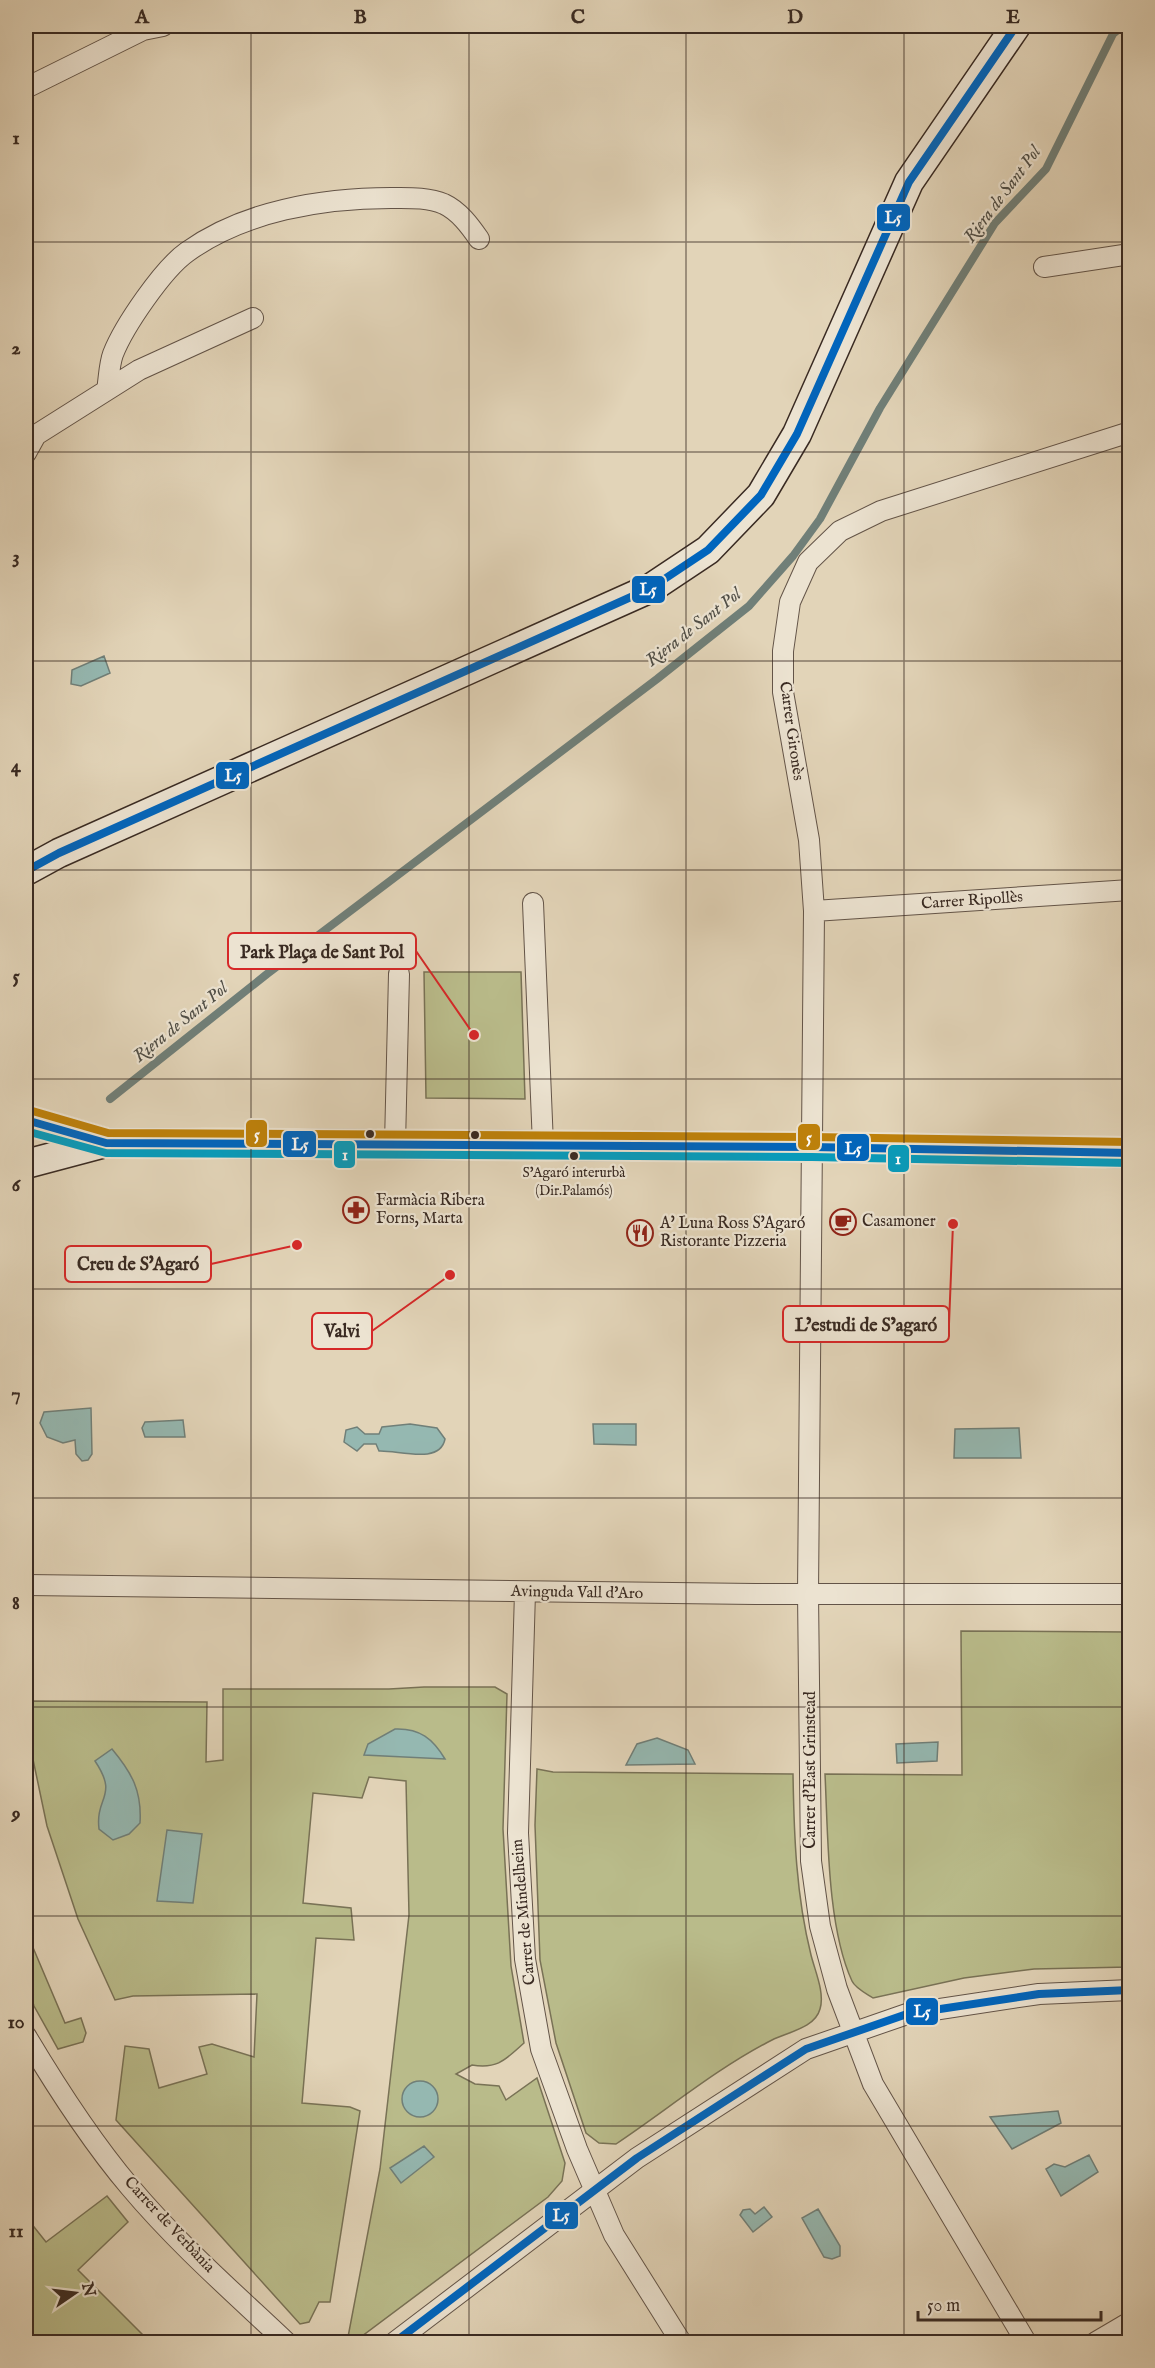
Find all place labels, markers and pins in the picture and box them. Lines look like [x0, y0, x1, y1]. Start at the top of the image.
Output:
callout: Park Plaça de Sant Pol [228, 933, 416, 969]
unlabelled marker [364, 1128, 376, 1140]
unlabelled marker [469, 1129, 481, 1141]
marker: S'Agaró interurbà (Dir.Palamós) [568, 1150, 580, 1162]
place label: S'Agaró interurbà (Dir.Palamós) [523, 1164, 626, 1200]
place label: Farmàcia Ribera Forns, Marta [376, 1191, 485, 1229]
pharmacy icon: Farmàcia Ribera Forns, Marta [341, 1195, 371, 1225]
cafe icon: Casamoner [828, 1207, 858, 1237]
place label: Casamoner [862, 1212, 936, 1232]
place label: A' Luna Ross S'Agaró Ristorante Pizzeria [659, 1214, 806, 1252]
restaurant icon: A' Luna Ross S'Agaró Ristorante Pizzeria [625, 1218, 655, 1248]
callout: Creu de S'Agaró [65, 1246, 211, 1282]
callout: L’estudi de S’agaró [783, 1306, 949, 1342]
callout: Valvi [312, 1313, 372, 1349]

